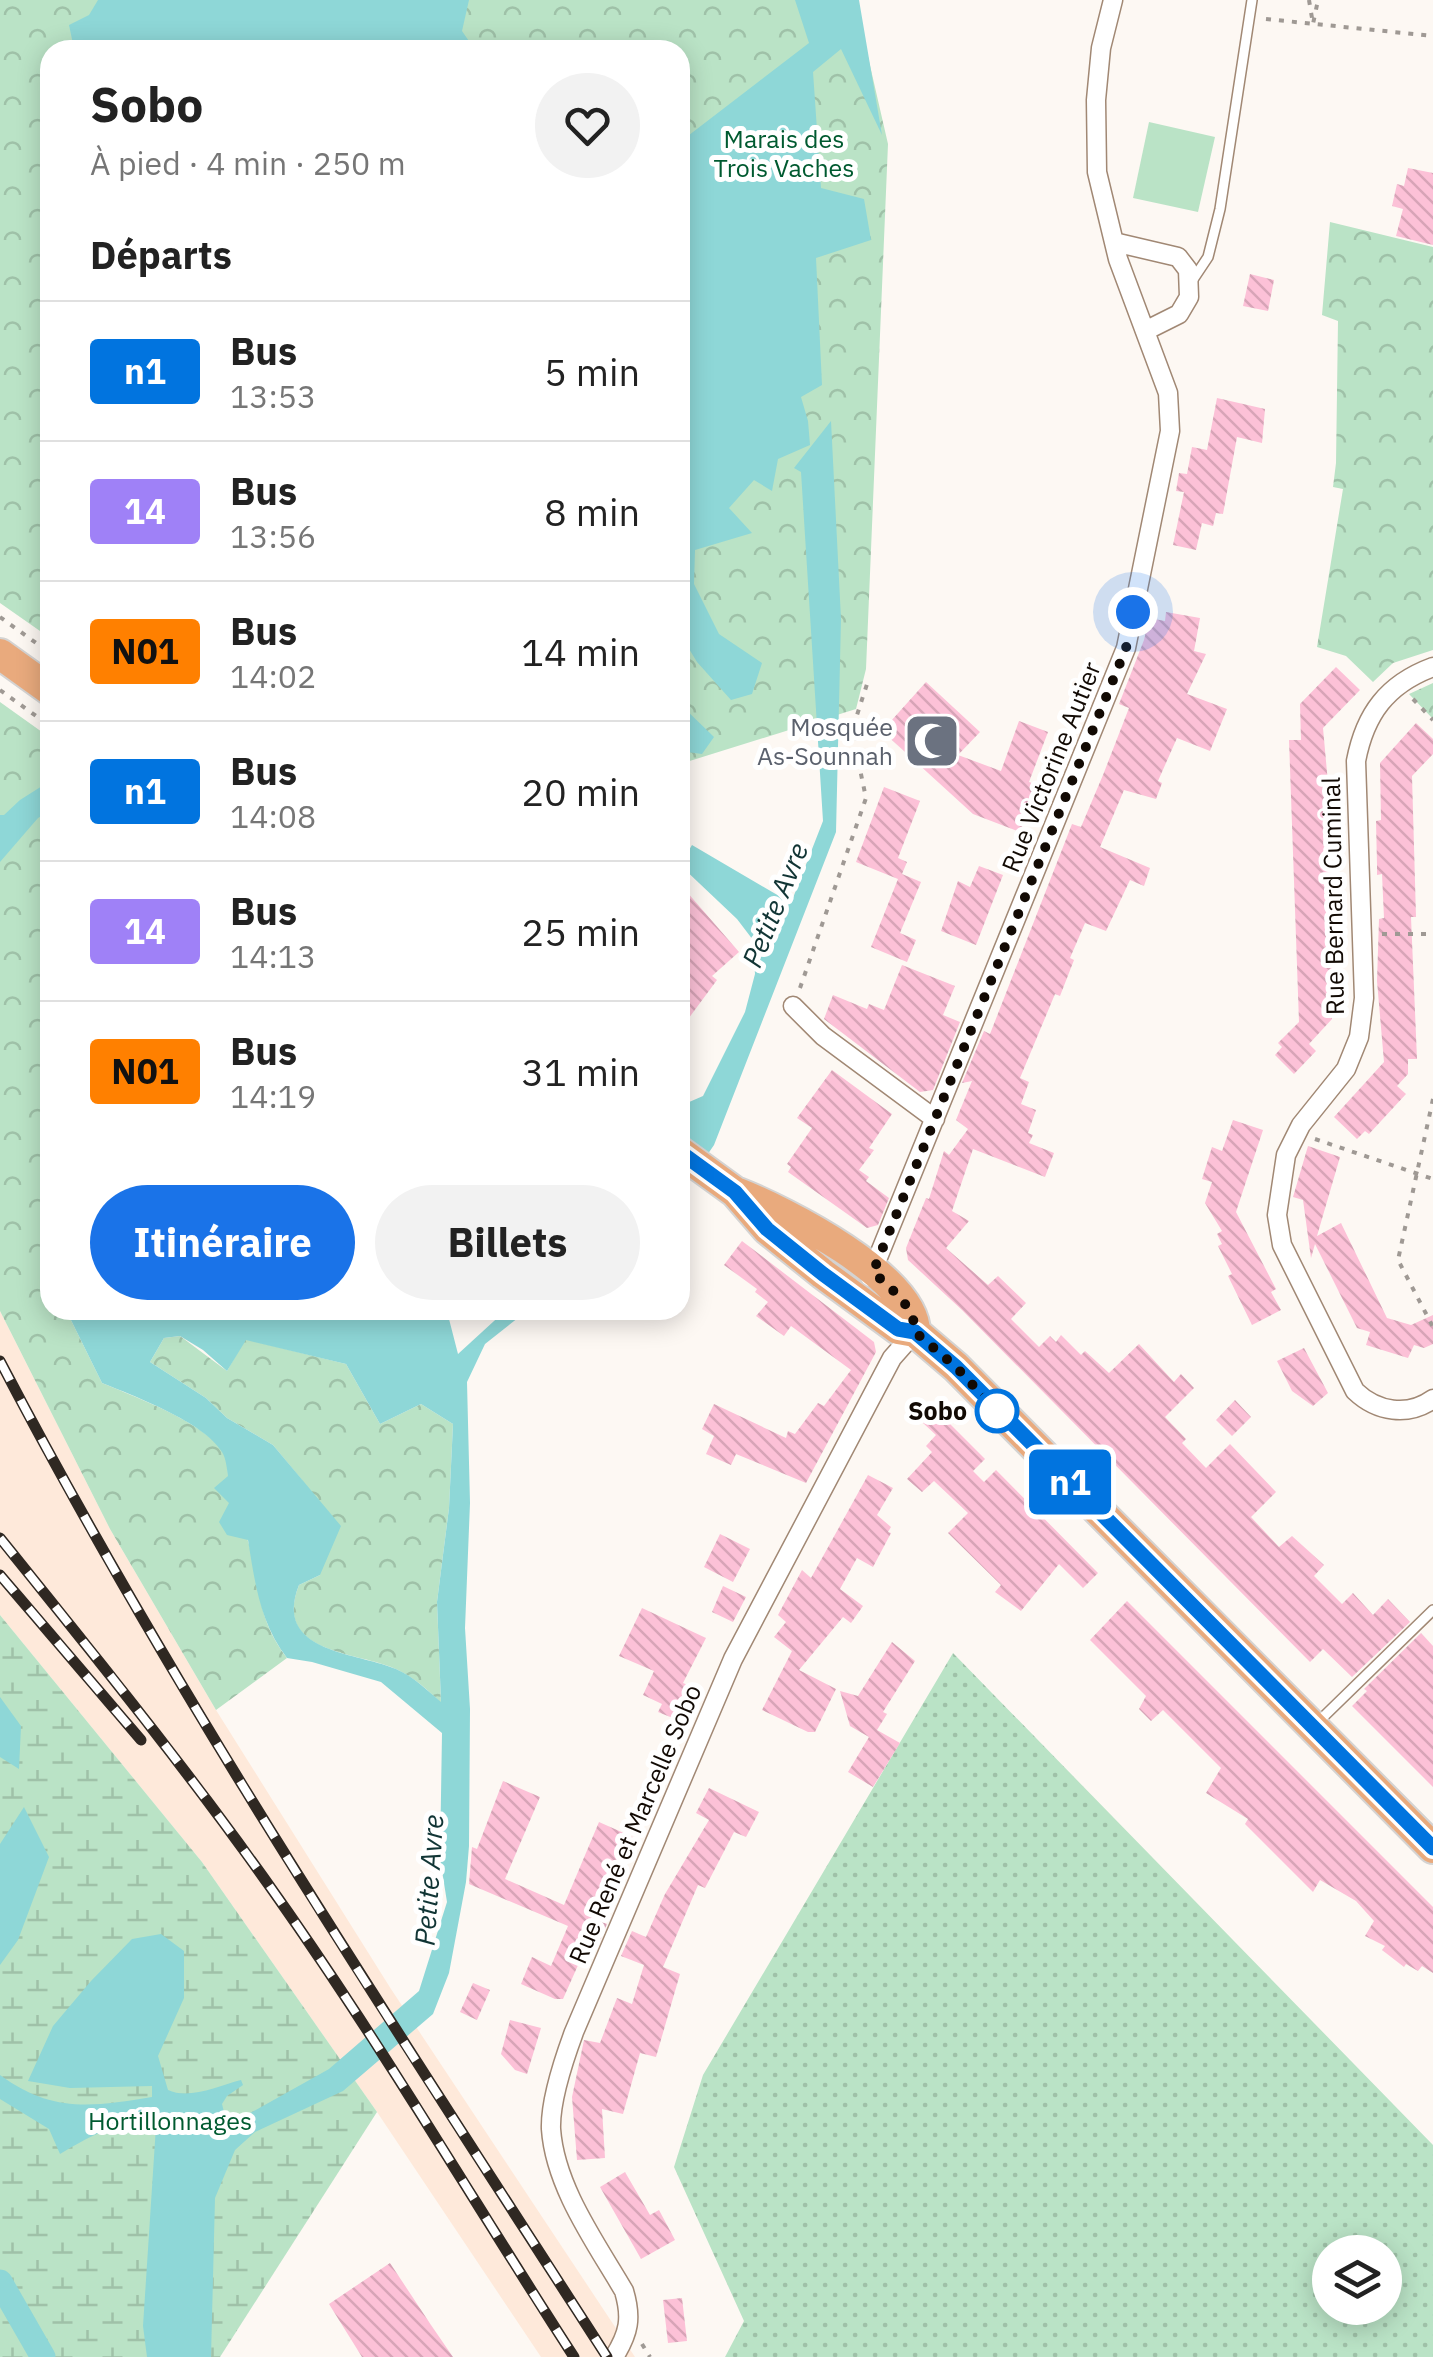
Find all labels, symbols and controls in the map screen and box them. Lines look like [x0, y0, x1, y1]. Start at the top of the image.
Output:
text: Sobo [90, 73, 203, 135]
button: heart [535, 73, 640, 178]
park label: Marais des Trois Vaches [713, 122, 855, 184]
text: À pied · 4 min · 250 m [90, 142, 406, 184]
text: Départs [90, 230, 232, 279]
text: Bus [230, 326, 297, 375]
text: 5 min [544, 347, 640, 396]
text: n1 [124, 348, 166, 394]
text: 13:53 [230, 375, 316, 417]
text: Bus [230, 466, 297, 515]
text: 8 min [544, 487, 640, 536]
text: 14 [124, 488, 166, 534]
text: 13:56 [230, 515, 316, 557]
your location [1108, 587, 1158, 637]
text: Bus [230, 606, 297, 655]
text: 14 min [521, 627, 640, 676]
text: N01 [111, 628, 179, 674]
text: 14:02 [230, 655, 316, 697]
street label: Rue Victorine Autier [993, 657, 1108, 877]
place label: Mosquée As-Sounnah [757, 710, 893, 772]
mosque icon: Mosquée As-Sounnah [902, 711, 962, 771]
text: Bus [230, 746, 297, 795]
text: 20 min [521, 767, 640, 816]
text: n1 [124, 768, 166, 814]
street label: Rue Bernard Cuminal [1314, 776, 1351, 1015]
text: 14:08 [230, 795, 316, 837]
water label: Petite Avre [733, 837, 816, 973]
text: Bus [230, 886, 297, 935]
text: 25 min [521, 907, 640, 956]
text: 14 [124, 908, 166, 954]
text: 14:13 [230, 935, 316, 977]
text: Bus [230, 1026, 297, 1075]
text: 31 min [521, 1047, 640, 1096]
text: N01 [111, 1048, 179, 1094]
text: 14:19 [230, 1075, 316, 1117]
button: Itinéraire [90, 1185, 355, 1300]
button: Billets [375, 1185, 640, 1300]
marker: Sobo [976, 1390, 1018, 1432]
place label: Sobo [908, 1394, 967, 1427]
line badge: n1 [1025, 1450, 1115, 1514]
text: n1 [1049, 1459, 1091, 1505]
street label: Rue René et Marcelle Sobo [561, 1679, 708, 1969]
water label: Petite Avre [405, 1813, 452, 1947]
park label: Hortillonnages [88, 2104, 252, 2137]
map controls [1312, 2235, 1402, 2325]
button: layers [1312, 2235, 1402, 2325]

